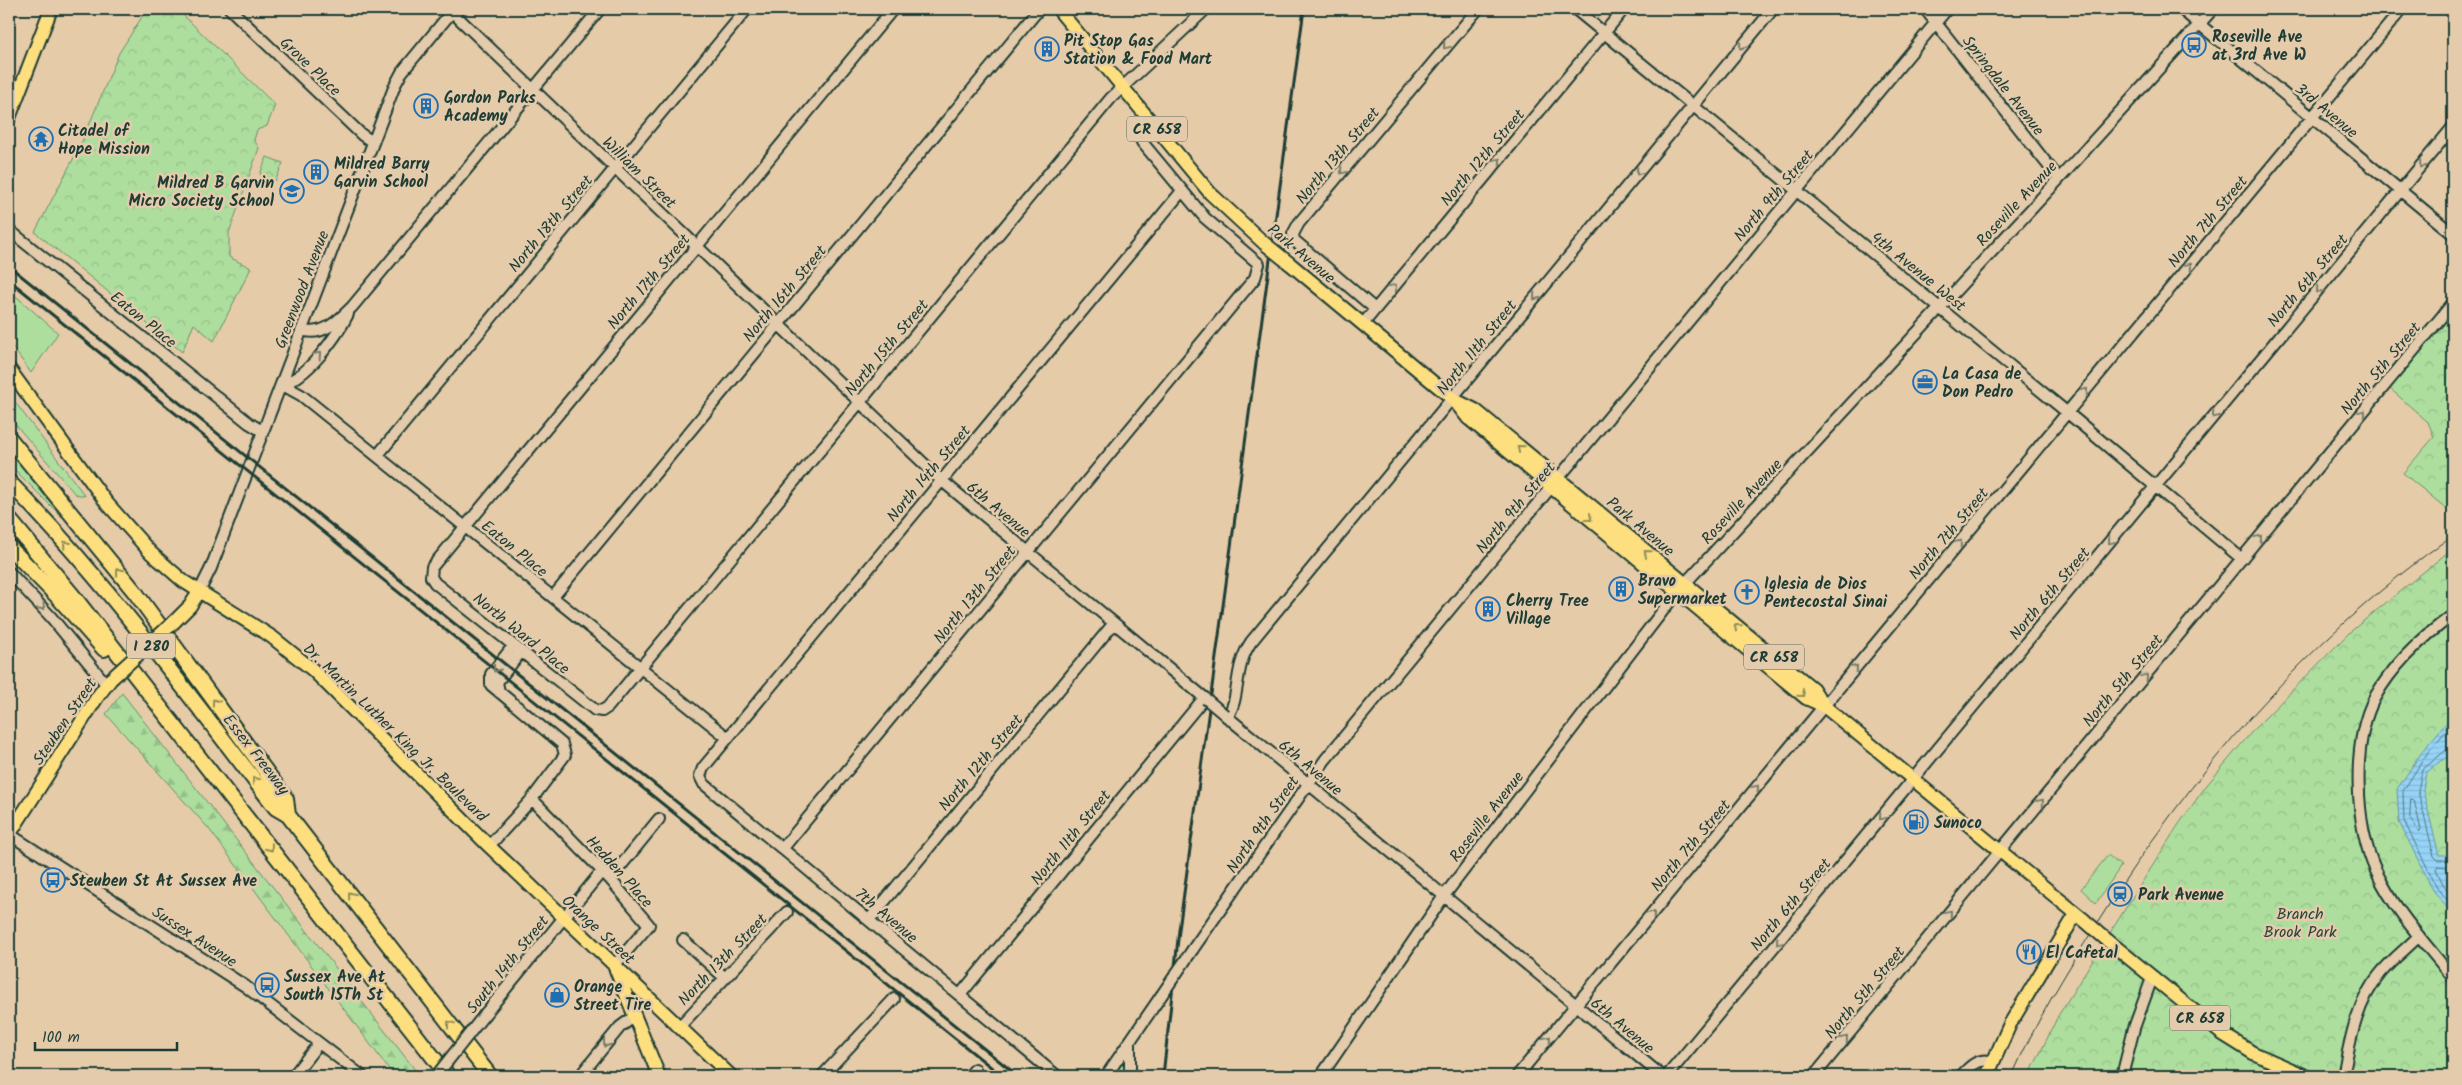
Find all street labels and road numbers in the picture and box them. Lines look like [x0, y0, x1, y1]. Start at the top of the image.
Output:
street label: Springdale Avenue [1956, 30, 2050, 141]
street label: Grove Place [274, 31, 346, 103]
street label: 3rd Avenue [2289, 77, 2363, 145]
street label: North 13th Street [1290, 101, 1387, 210]
street label: North 12th Street [1435, 103, 1532, 212]
road number: CR 658 [1127, 116, 1187, 142]
street label: William Street [596, 131, 682, 216]
street label: North 9th Street [1728, 144, 1821, 248]
street label: Roseville Avenue [1971, 155, 2064, 253]
street label: North 18th Street [503, 169, 600, 278]
street label: North 7th Street [2162, 170, 2255, 274]
street label: Park Avenue [1261, 218, 1341, 290]
street label: 4th Avenue West [1865, 226, 1972, 319]
street label: Greenwood Avenue [268, 227, 336, 352]
street label: North 17th Street [601, 228, 697, 335]
street label: North 6th Street [2262, 228, 2355, 333]
street label: North 16th Street [737, 239, 834, 348]
street label: Eaton Place [104, 285, 182, 355]
street label: North 15th Street [839, 293, 936, 402]
street label: North 11th Street [1431, 294, 1524, 401]
street label: North 5th Street [2335, 316, 2428, 421]
street label: North 14th Street [881, 419, 978, 528]
street label: Roseville Avenue [1696, 453, 1789, 551]
street label: North 9th Street [1470, 456, 1563, 560]
street label: 6th Avenue [960, 476, 1036, 545]
street label: North 7th Street [1903, 482, 1996, 586]
street label: Park Avenue [1600, 491, 1680, 563]
street label: Eaton Place [475, 514, 553, 584]
street label: North 13th Street [928, 540, 1023, 650]
street label: North 6th Street [2004, 541, 2097, 646]
street label: North Ward Place [467, 587, 575, 681]
street label: North 5th Street [2077, 628, 2170, 733]
road number: I 280 [127, 634, 175, 658]
street label: Dr. Martin Luther King Jr. Boulevard [297, 638, 494, 829]
road number: CR 658 [1744, 644, 1804, 670]
street label: Steuben Street [27, 672, 104, 771]
street label: North 12th Street [933, 708, 1030, 817]
street label: Essex Freeway [216, 709, 296, 801]
street label: 6th Avenue [1272, 734, 1348, 803]
street label: Roseville Avenue [1444, 766, 1531, 868]
street label: North 9th Street [1220, 770, 1307, 879]
street label: North 11th Street [1025, 784, 1118, 891]
street label: North 7th Street [1645, 794, 1738, 898]
street label: Hedden Place [579, 830, 658, 914]
street label: North 6th Street [1745, 852, 1838, 957]
street label: 7th Avenue [849, 882, 923, 950]
street label: Orange Street [555, 889, 641, 971]
street label: Sussex Avenue [147, 900, 242, 974]
street label: North 13th Street [672, 907, 774, 1012]
street label: South 14th Street [461, 910, 556, 1020]
street label: North 5th Street [1819, 940, 1912, 1045]
street label: 6th Avenue [1584, 992, 1660, 1061]
road number: CR 658 [2170, 1006, 2230, 1030]

